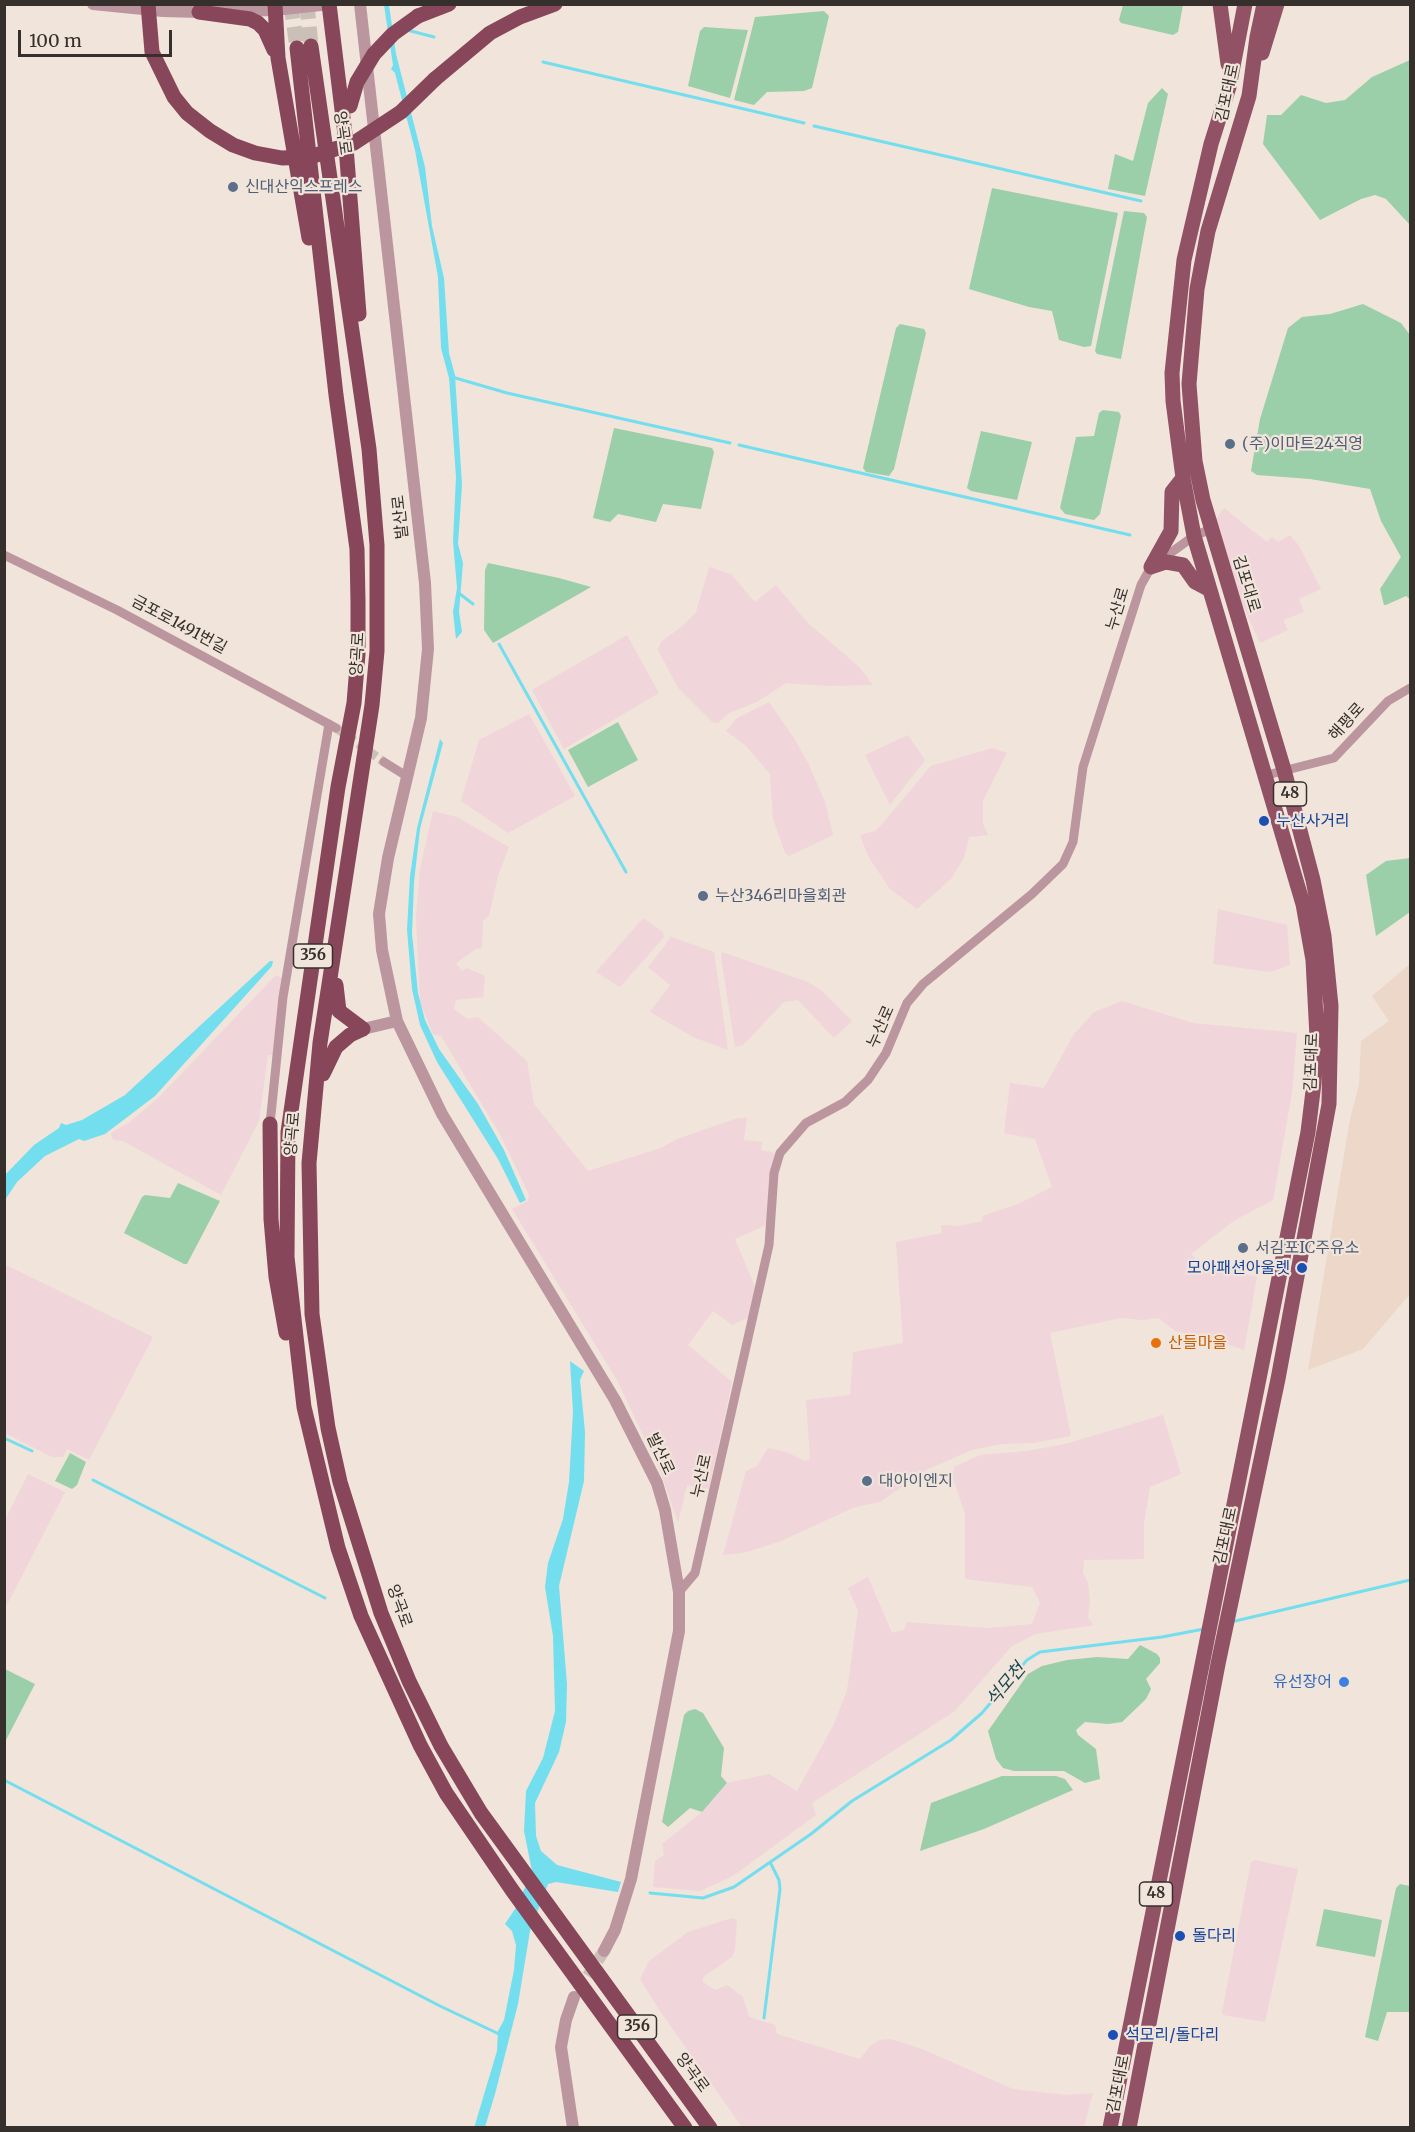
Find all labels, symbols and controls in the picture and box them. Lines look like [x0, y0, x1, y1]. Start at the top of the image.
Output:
scale bar [21, 18, 176, 56]
text: 100 m [29, 29, 82, 52]
street label: 김포대로 [1212, 62, 1244, 124]
street label: 양곡로 [329, 110, 355, 156]
place label: 신대산익스프레스 [245, 177, 363, 197]
marker: 신대산익스프레스 [226, 180, 240, 194]
place label: (주)이마트24직영 [1242, 434, 1363, 454]
marker: (주)이마트24직영 [1223, 437, 1237, 451]
street label: 발산로 [389, 494, 413, 540]
street label: 김포대로 [1228, 553, 1264, 615]
street label: 누산로 [1102, 585, 1134, 633]
street label: 금포로1491번길 [128, 592, 230, 658]
street label: 양곡로 [347, 631, 369, 677]
street label: 해평로 [1325, 699, 1369, 745]
road number: 48 [1274, 782, 1306, 806]
place label: 누산사거리 [1276, 811, 1350, 831]
marker: 누산사거리 [1257, 814, 1271, 828]
place label: 누산346리마을회관 [715, 886, 846, 906]
marker: 누산346리마을회관 [696, 889, 710, 903]
road number: 356 [294, 944, 332, 968]
street label: 누산로 [863, 1003, 899, 1051]
street label: 김포대로 [1301, 1032, 1323, 1092]
street label: 양곡로 [282, 1111, 304, 1157]
place label: 서김포IC주유소 [1255, 1238, 1359, 1258]
marker: 서김포IC주유소 [1236, 1241, 1250, 1255]
place label: 모아패션아울렛 [1187, 1258, 1290, 1278]
marker: 모아패션아울렛 [1295, 1261, 1309, 1275]
place label: 산들마을 [1168, 1333, 1227, 1353]
marker: 산들마을 [1149, 1336, 1163, 1350]
street label: 발산로 [642, 1430, 678, 1478]
street label: 누산로 [688, 1452, 716, 1500]
place label: 대아이엔지 [879, 1471, 953, 1491]
marker: 대아이엔지 [860, 1474, 874, 1488]
street label: 김포대로 [1210, 1505, 1242, 1567]
street label: 양곡로 [382, 1582, 416, 1630]
water label: 석모천 [982, 1659, 1030, 1711]
place label: 유선장어 [1273, 1672, 1332, 1692]
marker: 유선장어 [1337, 1675, 1351, 1689]
road number: 48 [1140, 1882, 1172, 1906]
place label: 돌다리 [1192, 1926, 1236, 1946]
marker: 돌다리 [1173, 1929, 1187, 1943]
road number: 356 [618, 2015, 656, 2039]
place label: 석모리/돌다리 [1125, 2025, 1220, 2045]
marker: 석모리/돌다리 [1106, 2028, 1120, 2042]
street label: 양곡로 [671, 2049, 713, 2097]
street label: 김포대로 [1104, 2053, 1134, 2115]

